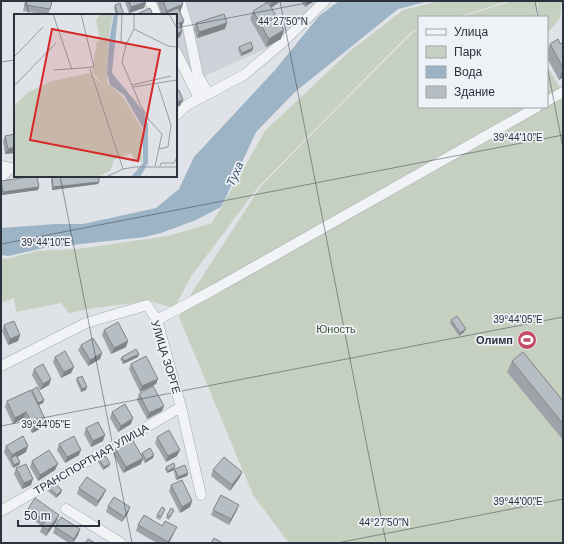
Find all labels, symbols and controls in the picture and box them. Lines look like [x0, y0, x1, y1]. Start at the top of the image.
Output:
inset map [14, 14, 177, 177]
text: 44°27'50"N [258, 16, 308, 27]
legend [418, 16, 548, 108]
text: Улица [454, 25, 488, 39]
text: Парк [454, 45, 482, 59]
text: Вода [454, 65, 482, 79]
text: Здание [454, 85, 495, 99]
text: 39°44'10"E [493, 132, 543, 143]
water label: Туха [223, 159, 247, 188]
text: 39°44'10"E [21, 237, 71, 248]
text: 39°44'05"E [493, 314, 543, 325]
street label: УЛИЦА ЗОРГЕ [149, 319, 183, 395]
park label: Юность [316, 323, 356, 335]
sports icon: Олимп [516, 329, 538, 351]
place label: Олимп [476, 334, 513, 346]
text: 39°44'05"E [21, 419, 71, 430]
street label: ТРАНСПОРТНАЯ УЛИЦА [32, 421, 151, 497]
text: 39°44'00"E [493, 496, 543, 507]
scale bar [18, 502, 99, 528]
text: 50 m [24, 509, 51, 523]
text: 44°27'50"N [359, 517, 409, 528]

